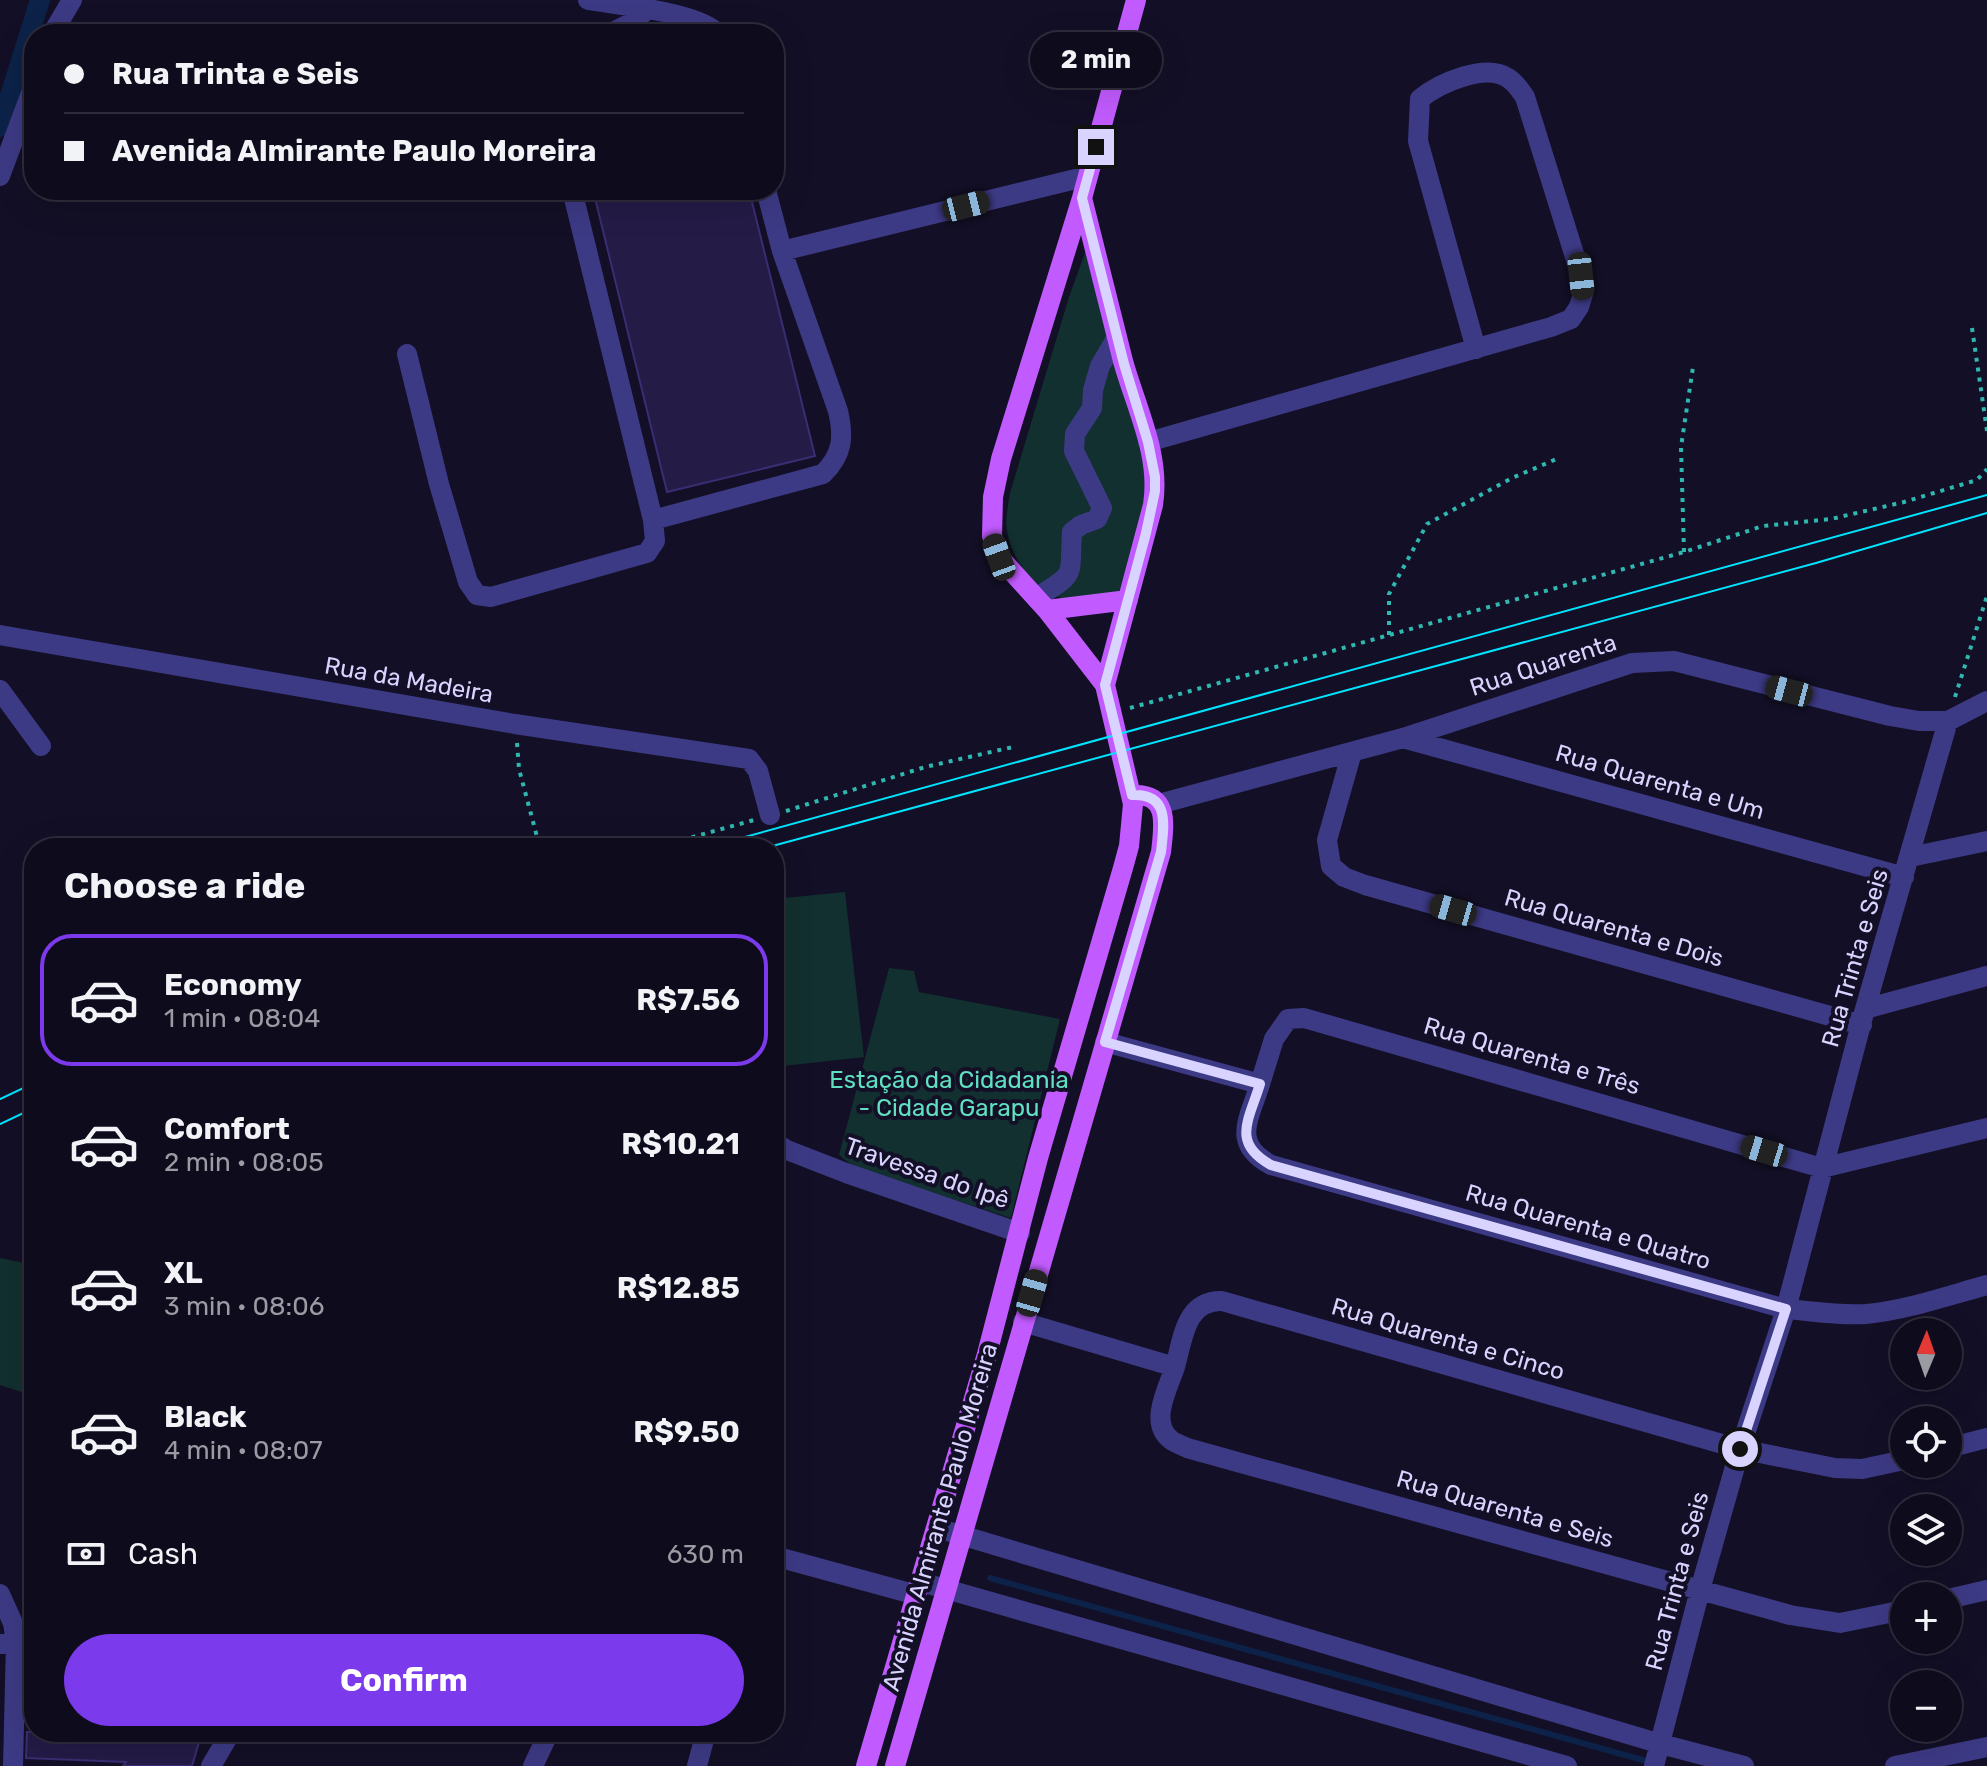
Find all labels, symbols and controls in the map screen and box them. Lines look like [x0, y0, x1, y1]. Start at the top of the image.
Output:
callout: 2 min [1030, 31, 1162, 87]
text: 2 min [1061, 44, 1131, 75]
text: Rua Trinta e Seis [112, 56, 359, 92]
route end [1078, 129, 1114, 165]
text: Avenida Almirante Paulo Moreira [112, 133, 596, 169]
car [940, 189, 992, 223]
car [1567, 251, 1595, 301]
car [980, 530, 1018, 584]
street label: Rua Quarenta [1466, 628, 1620, 702]
street label: Rua da Madeira [323, 651, 495, 709]
car [1763, 673, 1815, 709]
street label: Rua Quarenta e Um [1552, 739, 1768, 825]
text: Choose a ride [64, 864, 305, 907]
street label: Rua Trinta e Seis [1816, 866, 1894, 1050]
street label: Rua Quarenta e Dois [1501, 883, 1727, 973]
car [1427, 892, 1479, 928]
icon: car [68, 964, 140, 1036]
text: Economy [164, 967, 302, 1003]
text: R$7.56 [636, 982, 740, 1018]
text: 1 min · 08:04 [164, 1003, 320, 1034]
street label: Rua Quarenta e Três [1421, 1012, 1643, 1100]
park label: Estação da Cidadania - Cidade Garapu [829, 1066, 1069, 1122]
icon: car [68, 1108, 140, 1180]
text: Comfort [164, 1111, 290, 1147]
text: R$10.21 [621, 1126, 740, 1162]
street label: Travessa do Ipê [841, 1132, 1013, 1214]
car [1738, 1133, 1790, 1169]
text: 2 min · 08:05 [164, 1147, 324, 1178]
street label: Rua Quarenta e Quatro [1462, 1179, 1714, 1275]
icon: car [68, 1252, 140, 1324]
text: XL [164, 1255, 203, 1291]
car [1014, 1267, 1050, 1319]
text: R$12.85 [617, 1270, 740, 1306]
text: 3 min · 08:06 [164, 1291, 324, 1322]
street label: Rua Quarenta e Cinco [1328, 1292, 1568, 1386]
north arrow [1890, 1318, 1962, 1390]
map controls [1890, 1318, 1962, 1742]
street label: Avenida Almirante Paulo Moreira [877, 1340, 1003, 1694]
icon: car [68, 1396, 140, 1468]
text: Black [164, 1399, 247, 1435]
button: locate [1890, 1406, 1962, 1478]
text: R$9.50 [633, 1414, 740, 1450]
route start [1722, 1431, 1758, 1467]
text: 4 min · 08:07 [164, 1435, 323, 1466]
street label: Rua Quarenta e Seis [1393, 1465, 1617, 1553]
street label: Rua Trinta e Seis [1640, 1488, 1714, 1674]
button: layers [1890, 1494, 1962, 1566]
icon: cash [64, 1532, 108, 1576]
text: Cash [128, 1536, 198, 1572]
text: 630 m [667, 1539, 744, 1570]
button: + [1890, 1582, 1962, 1654]
button: Confirm [64, 1634, 744, 1726]
button: − [1890, 1670, 1962, 1742]

